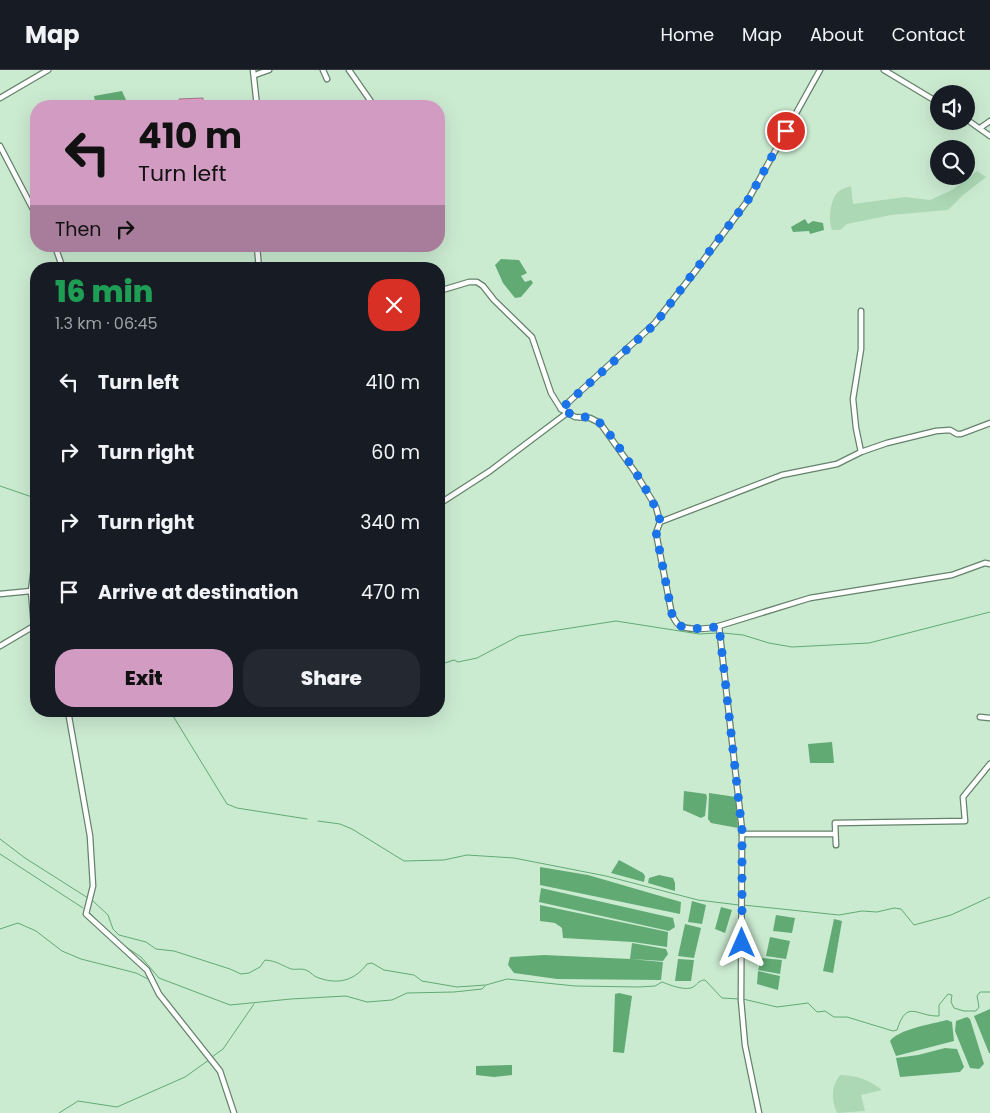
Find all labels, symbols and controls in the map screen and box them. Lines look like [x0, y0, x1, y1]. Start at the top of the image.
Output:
text: Map [25, 18, 80, 51]
text: Home [660, 22, 714, 47]
text: Map [742, 22, 782, 47]
text: About [810, 22, 864, 47]
text: Contact [892, 22, 965, 47]
map controls [930, 85, 975, 185]
button: sound [930, 85, 975, 130]
pin [765, 110, 807, 152]
text: 410 m [138, 111, 242, 160]
icon: arrive [772, 117, 800, 145]
icon: left [55, 120, 120, 185]
button: search [930, 140, 975, 185]
text: Turn left [138, 158, 226, 189]
icon: right [111, 215, 139, 243]
text: Then [55, 216, 101, 243]
text: 16 min [55, 270, 153, 313]
button: close [368, 279, 420, 331]
text: 1.3 km · 06:45 [55, 312, 158, 335]
icon: left [55, 368, 83, 396]
text: Turn left [98, 369, 179, 396]
text: 410 m [365, 369, 420, 396]
icon: right [55, 438, 83, 466]
text: Turn right [98, 439, 194, 466]
text: 60 m [371, 439, 420, 466]
icon: right [55, 508, 83, 536]
text: Turn right [98, 509, 194, 536]
text: 340 m [360, 509, 420, 536]
icon: arrive [55, 578, 83, 606]
text: Arrive at destination [98, 579, 299, 606]
text: 470 m [361, 579, 420, 606]
button: Exit [55, 649, 233, 707]
button: Share [243, 649, 420, 707]
position arrow [715, 916, 767, 968]

